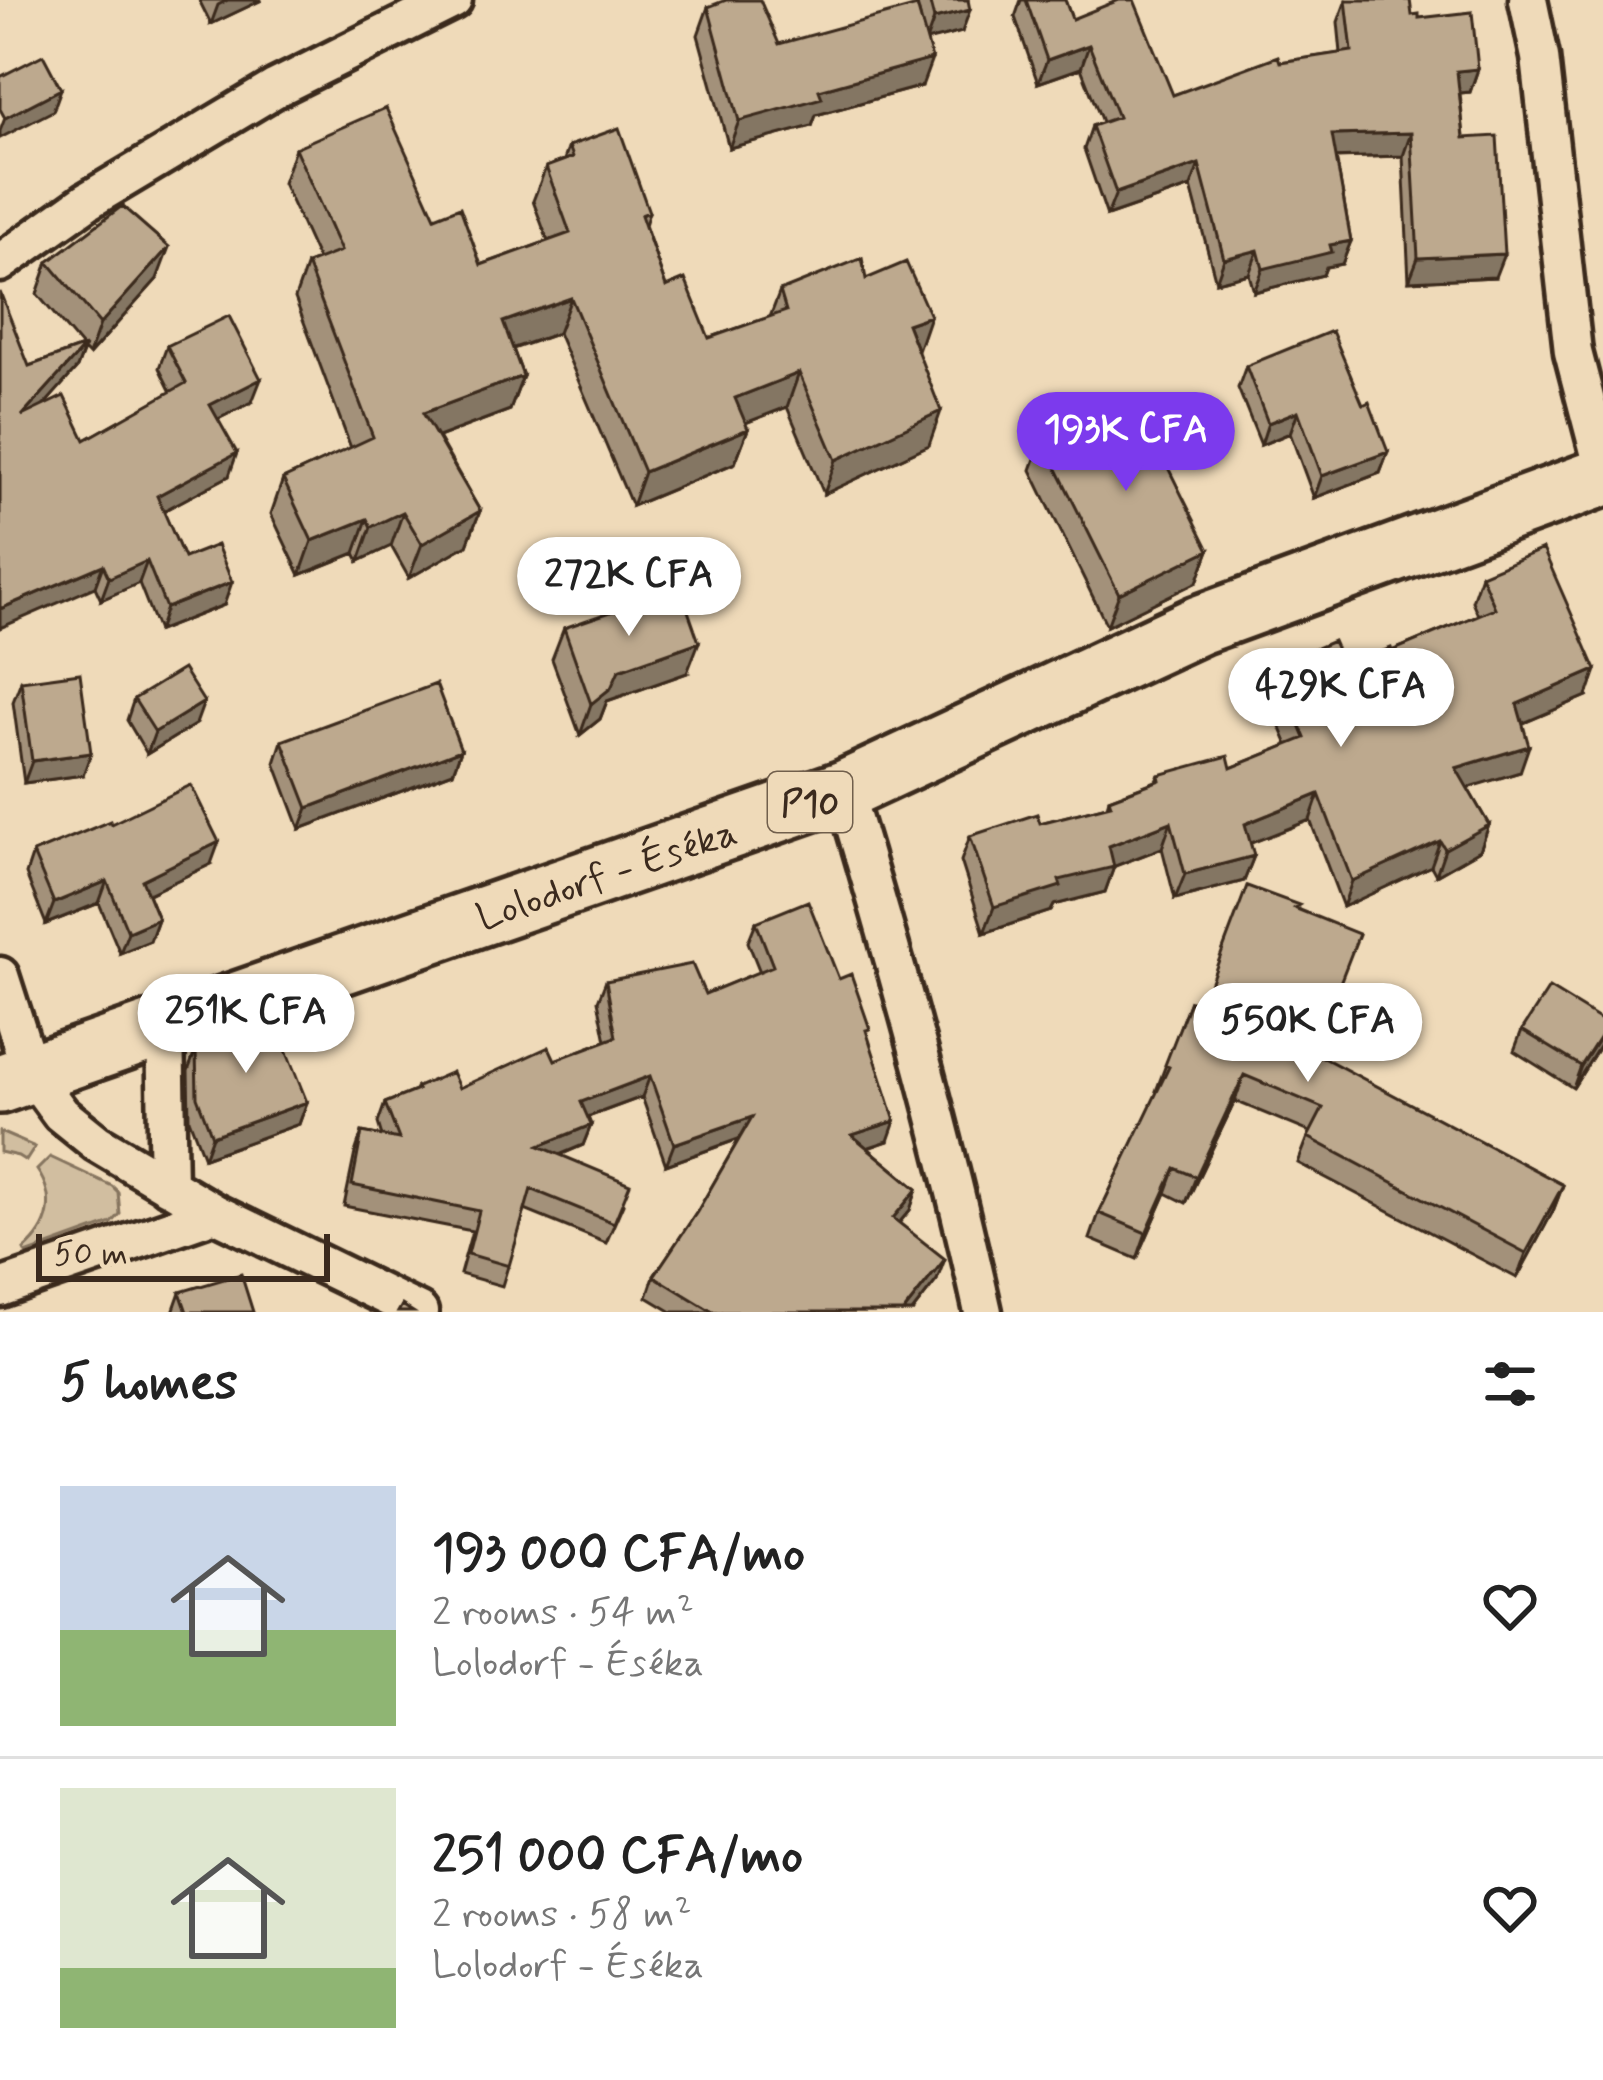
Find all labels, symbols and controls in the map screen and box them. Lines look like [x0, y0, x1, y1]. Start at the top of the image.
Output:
pin: 193K CFA [1002, 392, 1250, 494]
text: 193K CFA [1044, 405, 1208, 456]
pin: 272K CFA [505, 537, 753, 639]
text: 272K CFA [544, 550, 714, 601]
pin: 429K CFA [1217, 648, 1465, 750]
text: 429K CFA [1255, 661, 1427, 712]
road number: P10 [768, 772, 852, 832]
street label: Lolodorf - Éséka [470, 808, 744, 945]
pin: 251K CFA [122, 974, 370, 1076]
pin: 550K CFA [1184, 983, 1432, 1085]
text: 251K CFA [165, 987, 327, 1038]
text: 550K CFA [1220, 996, 1396, 1047]
scale bar [36, 1228, 330, 1281]
text: 50 m [54, 1233, 128, 1277]
text: 5 homes [60, 1351, 238, 1417]
icon: filters [1477, 1351, 1543, 1417]
text: 193 000 CFA/mo [432, 1522, 805, 1588]
icon: home [156, 1534, 300, 1678]
icon: heart [1477, 1573, 1543, 1639]
text: 2 rooms · 54 m² [432, 1588, 694, 1639]
text: Lolodorf - Éséka [432, 1639, 704, 1690]
text: 251 000 CFA/mo [432, 1824, 803, 1890]
icon: home [156, 1836, 300, 1980]
icon: heart [1477, 1875, 1543, 1941]
text: 2 rooms · 58 m² [432, 1890, 692, 1941]
text: Lolodorf - Éséka [432, 1941, 704, 1992]

